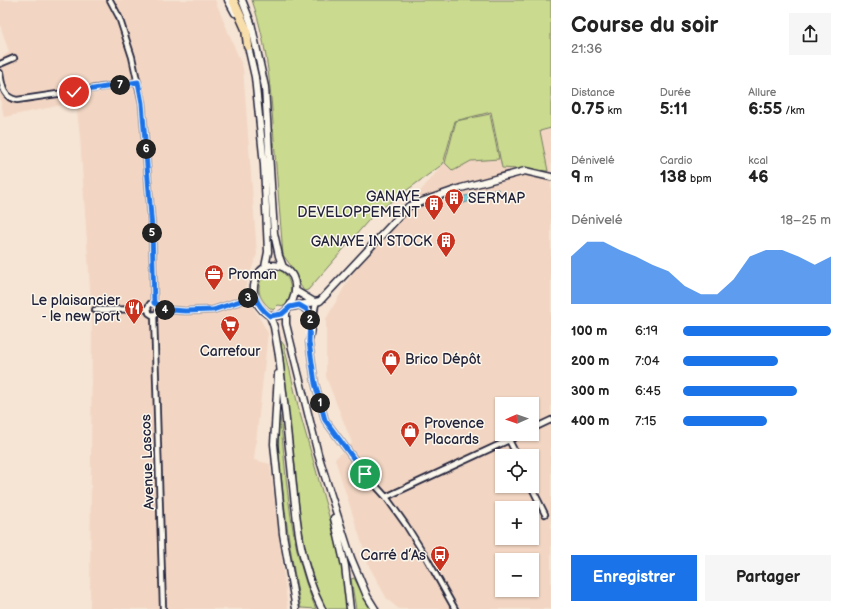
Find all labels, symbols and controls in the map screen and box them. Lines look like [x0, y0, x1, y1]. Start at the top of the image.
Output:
text: Course du soir [571, 12, 718, 39]
button: share [789, 13, 831, 55]
text: 21:36 [571, 41, 602, 57]
pin [57, 75, 91, 109]
pin: 7 [110, 75, 130, 95]
text: 7 [117, 78, 123, 91]
icon: check [63, 81, 85, 103]
text: Distance [571, 86, 615, 99]
text: Durée [660, 86, 691, 99]
text: Allure [748, 86, 776, 99]
text: 0.75 [571, 99, 605, 119]
text: 5:11 [660, 99, 688, 119]
text: 6:55 [748, 99, 782, 119]
text: km [605, 104, 622, 117]
text: /km [782, 104, 805, 117]
pin: 6 [136, 139, 156, 159]
text: 6 [143, 142, 149, 155]
text: Dénivelé [571, 154, 615, 167]
text: Cardio [660, 154, 693, 167]
text: kcal [748, 154, 768, 167]
text: 9 [571, 167, 581, 187]
text: 138 [660, 167, 687, 187]
text: 46 [748, 167, 769, 187]
text: m [581, 172, 593, 185]
text: bpm [687, 172, 712, 185]
building icon: SERMAP [443, 187, 465, 215]
place label: GANAYE DEVELOPPEMENT [297, 188, 421, 221]
place label: SERMAP [468, 190, 525, 207]
building icon: GANAYE DEVELOPPEMENT [423, 193, 445, 221]
text: Dénivelé [571, 212, 622, 228]
text: 18–25 m [780, 212, 831, 228]
pin: 5 [142, 223, 162, 243]
text: 5 [149, 226, 155, 239]
building icon: GANAYE IN STOCK [435, 230, 457, 258]
place label: GANAYE IN STOCK [311, 233, 433, 250]
office icon: Proman [203, 263, 225, 291]
place label: Proman [228, 266, 277, 283]
pin: 3 [238, 288, 258, 308]
text: 3 [245, 291, 251, 304]
place label: Le plaisancier - le new port [31, 292, 121, 325]
restaurant icon: Le plaisancier - le new port [123, 297, 145, 325]
pin: 4 [155, 300, 175, 320]
text: 4 [162, 303, 168, 316]
pin: 2 [300, 310, 320, 330]
text: 2 [307, 313, 313, 326]
supermarket icon: Carrefour [219, 314, 241, 342]
text: 100 m [571, 323, 607, 339]
text: 6:19 [635, 323, 658, 339]
place label: Carrefour [200, 343, 261, 360]
shop icon: Brico Dépôt [380, 348, 402, 376]
place label: Brico Dépôt [405, 351, 481, 368]
text: 200 m [571, 353, 609, 369]
text: 7:04 [635, 353, 660, 369]
text: 300 m [571, 383, 609, 399]
text: 6:45 [635, 383, 661, 399]
pin: 1 [310, 393, 330, 413]
text: 1 [318, 396, 322, 409]
north arrow [495, 397, 539, 441]
map controls [495, 397, 539, 597]
text: 400 m [571, 413, 609, 429]
text: 7:15 [635, 413, 657, 429]
street label: Avenue Lascos [137, 414, 158, 510]
place label: Provence Placards [424, 415, 484, 448]
shop icon: Provence Placards [399, 420, 421, 448]
button: locate [495, 449, 539, 493]
pin [348, 457, 382, 491]
icon: arrive [354, 463, 376, 485]
button: + [495, 501, 539, 545]
bus stop icon: Carré d’As [429, 544, 451, 572]
place label: Carré d’As [361, 547, 426, 564]
button: − [495, 553, 539, 597]
button: Enregistrer [571, 555, 697, 601]
button: Partager [705, 555, 831, 601]

